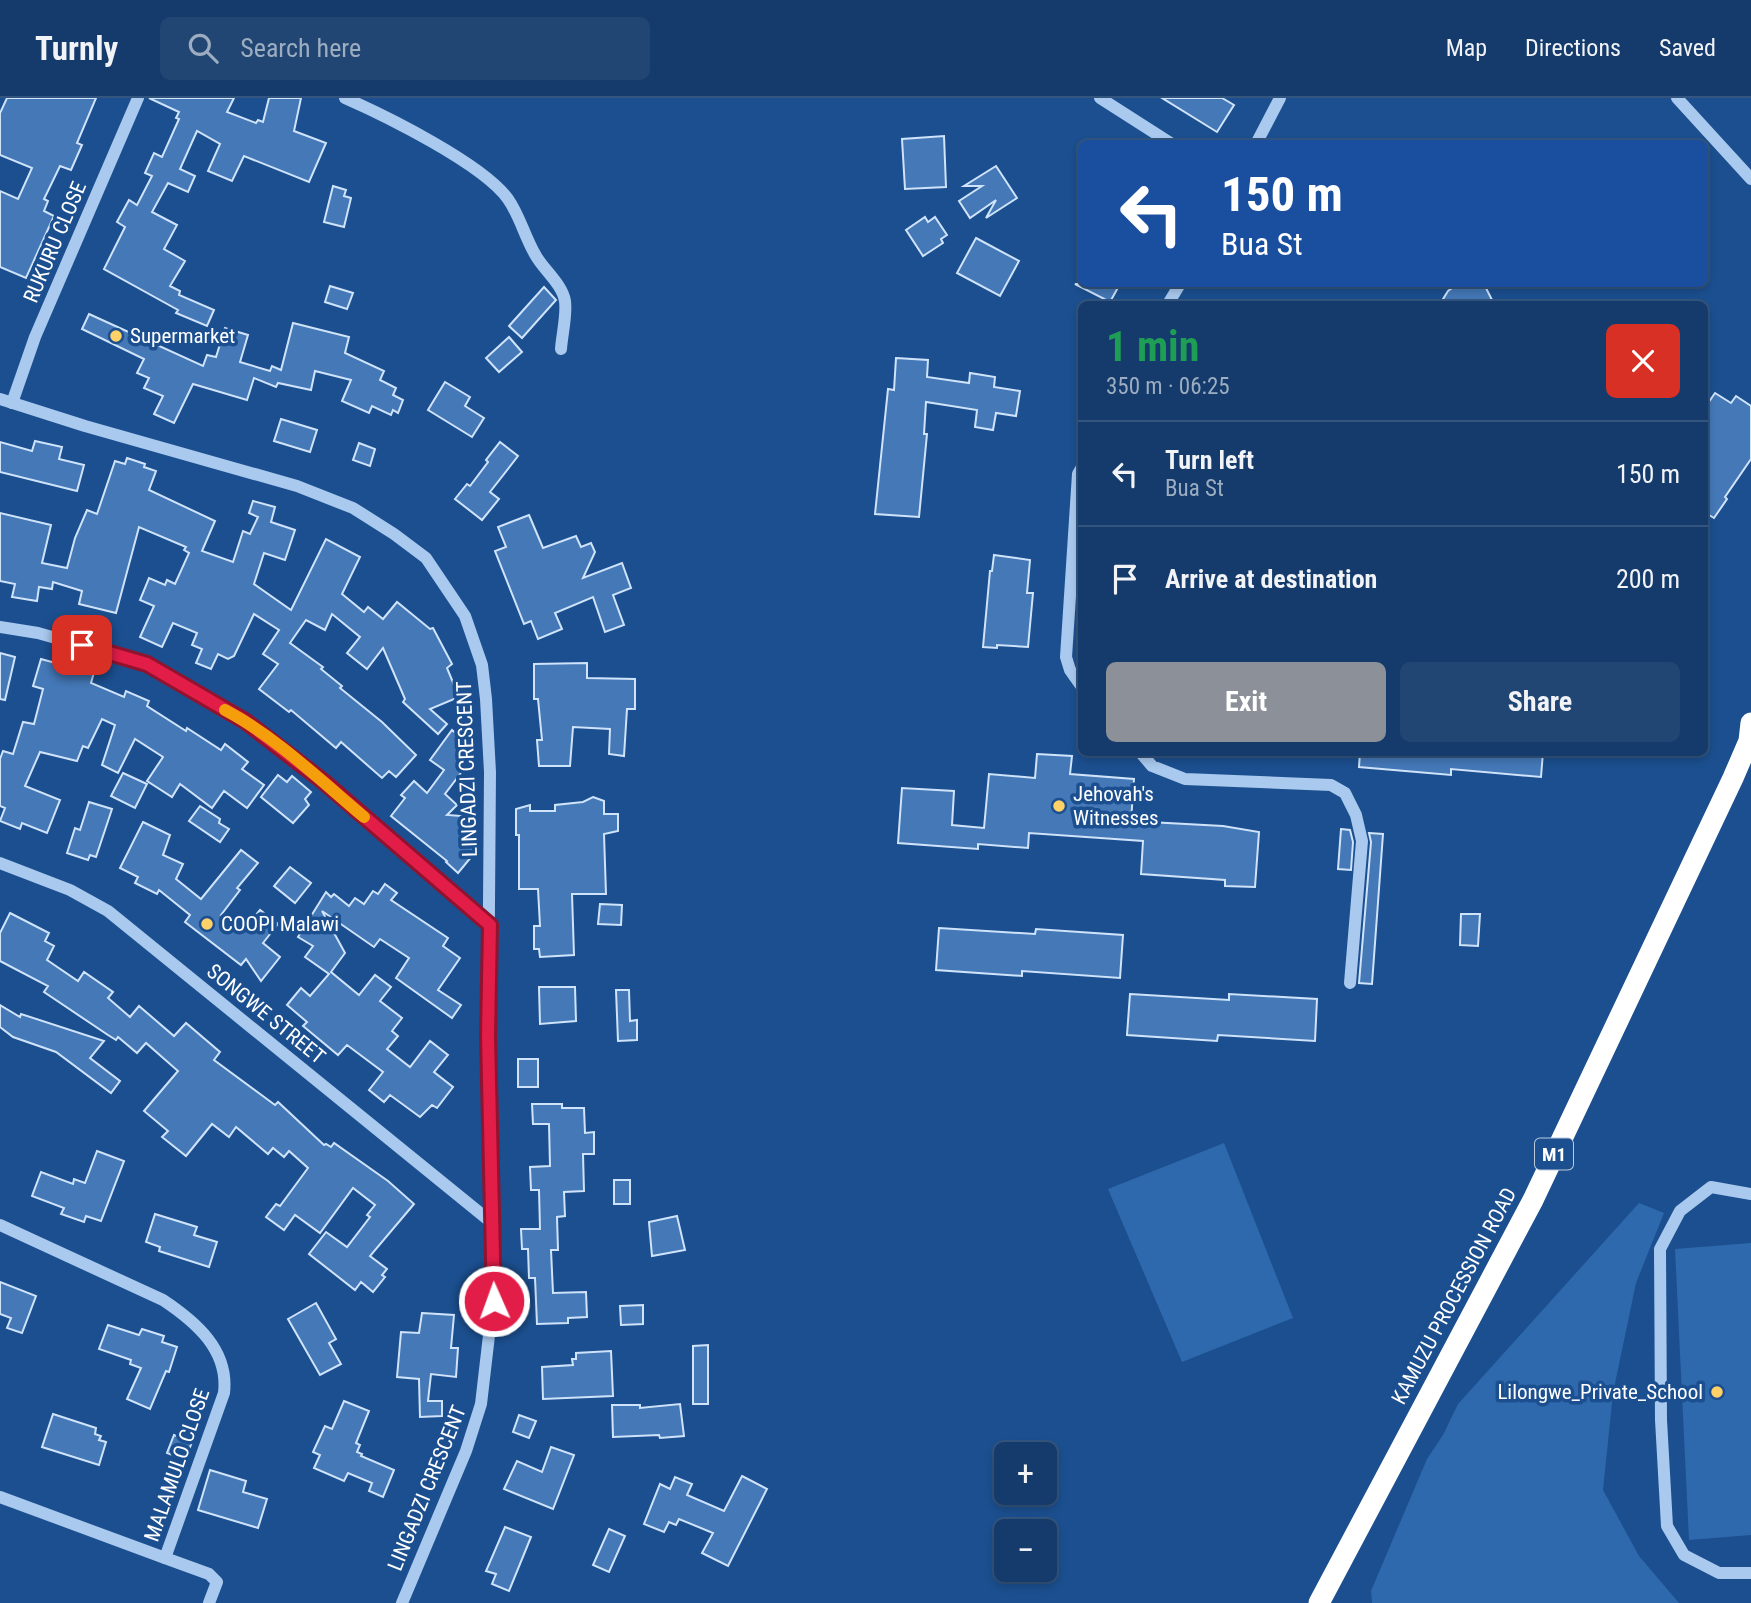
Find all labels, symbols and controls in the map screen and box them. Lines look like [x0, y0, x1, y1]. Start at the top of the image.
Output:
search box [160, 17, 650, 80]
text: Turnly [35, 29, 118, 68]
icon: search [184, 29, 222, 67]
text: Search here [240, 33, 361, 63]
text: Map [1446, 34, 1487, 62]
text: Directions [1525, 34, 1621, 62]
text: Saved [1659, 34, 1716, 62]
text: 150 m [1221, 166, 1343, 223]
icon: left [1106, 168, 1197, 259]
street label: RUKURU CLOSE [19, 178, 91, 306]
text: Bua St [1221, 225, 1303, 263]
text: 1 min [1106, 322, 1199, 371]
place label: Supermarket [130, 324, 235, 348]
button: close [1606, 324, 1680, 398]
marker: Supermarket [108, 328, 124, 344]
text: 350 m · 06:25 [1106, 373, 1230, 400]
text: Turn left [1165, 445, 1254, 475]
icon: left [1106, 455, 1144, 493]
text: 150 m [1616, 459, 1680, 489]
text: Bua St [1165, 475, 1224, 502]
icon: arrive [1106, 560, 1144, 598]
text: Arrive at destination [1165, 564, 1377, 594]
text: 200 m [1616, 564, 1680, 594]
pin [52, 615, 112, 675]
icon: arrive [63, 626, 101, 664]
button: Exit [1106, 662, 1386, 742]
button: Share [1400, 662, 1680, 742]
street label: LINGADZI CRESCENT [452, 681, 482, 857]
place label: Jehovah's Witnesses [1073, 782, 1159, 830]
marker: Jehovah's Witnesses [1051, 798, 1067, 814]
place label: COOPI Malawi [221, 912, 339, 936]
marker: COOPI Malawi [199, 916, 215, 932]
street label: SONGWE STREET [202, 959, 330, 1069]
road number: M1 [1535, 1138, 1573, 1170]
street label: KAMUZU PROCESSION ROAD [1387, 1184, 1521, 1408]
position arrow [457, 1264, 531, 1338]
place label: Lilongwe_Private_School [1497, 1380, 1703, 1404]
marker: Lilongwe_Private_School [1709, 1384, 1725, 1400]
street label: MALAMULO CLOSE [140, 1385, 214, 1545]
street label: LINGADZI CRESCENT [383, 1402, 471, 1574]
map controls [994, 1442, 1057, 1582]
button: + [994, 1442, 1057, 1505]
button: − [994, 1519, 1057, 1582]

